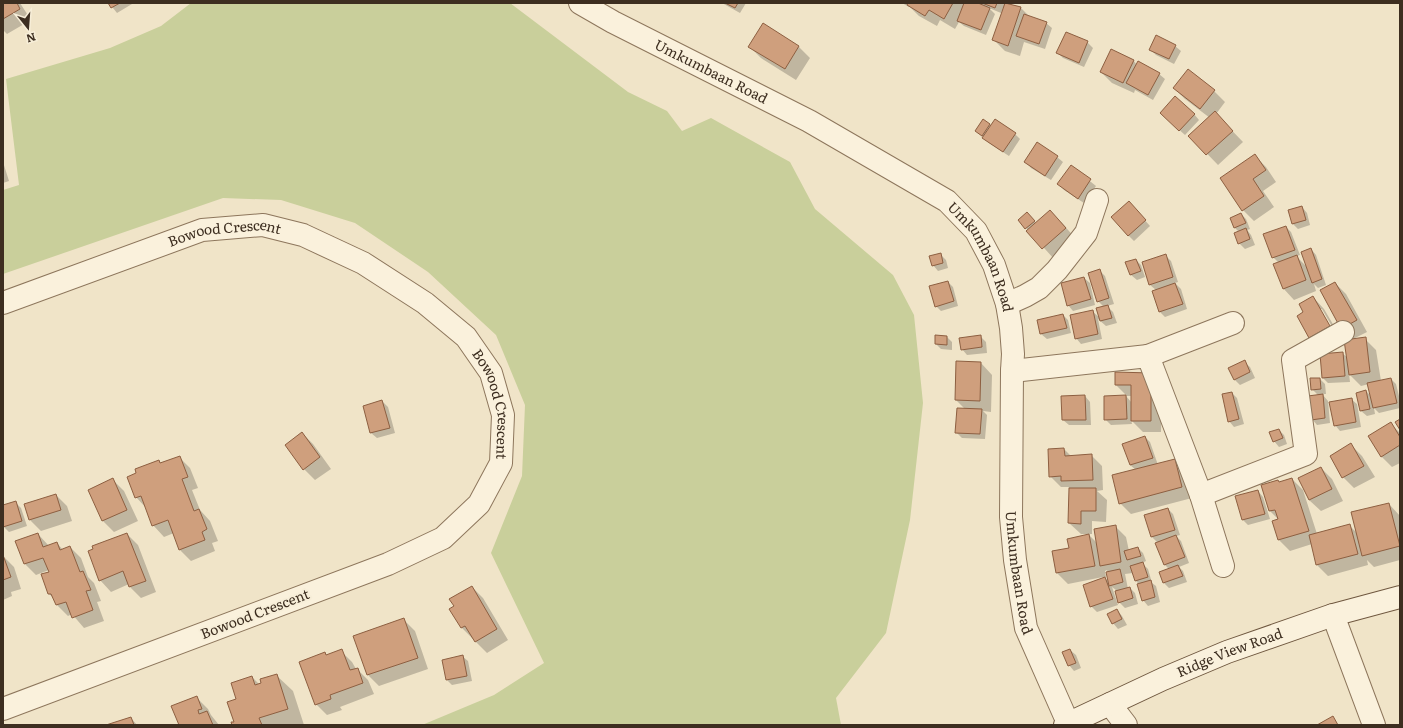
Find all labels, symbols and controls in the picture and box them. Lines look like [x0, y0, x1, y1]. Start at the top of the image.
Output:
north arrow [8, 8, 48, 48]
text: N [24, 30, 38, 48]
street label: Umkumbaan Road [651, 34, 772, 108]
street label: Umkumbaan Road [944, 197, 1019, 314]
street label: Bowood Crescent [165, 214, 284, 251]
street label: Bowood Crescent [468, 344, 514, 460]
street label: Umkumbaan Road [1002, 511, 1039, 638]
street label: Bowood Crescent [197, 583, 312, 643]
street label: Ridge View Road [1173, 622, 1285, 681]

